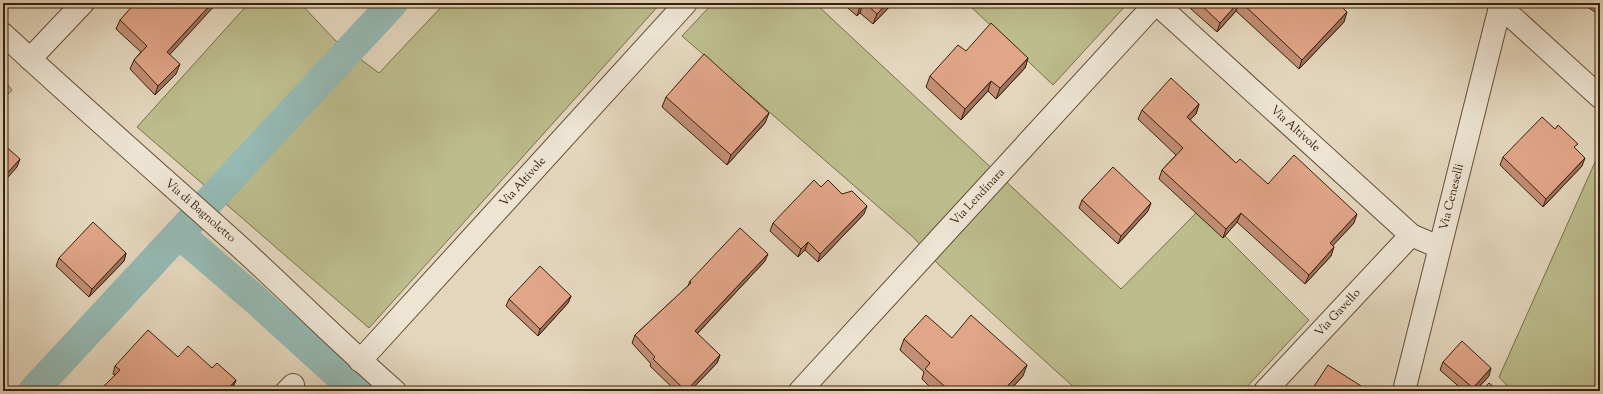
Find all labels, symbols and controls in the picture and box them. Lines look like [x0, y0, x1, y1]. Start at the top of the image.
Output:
street label: Via Altivole [1266, 102, 1324, 157]
street label: Via Altivole [496, 153, 551, 211]
street label: Via Ceneselli [1435, 161, 1469, 232]
street label: Via Lendinara [947, 164, 1010, 230]
street label: Via di Bagnoletto [161, 175, 240, 247]
street label: Via Gavello [1311, 285, 1365, 341]

